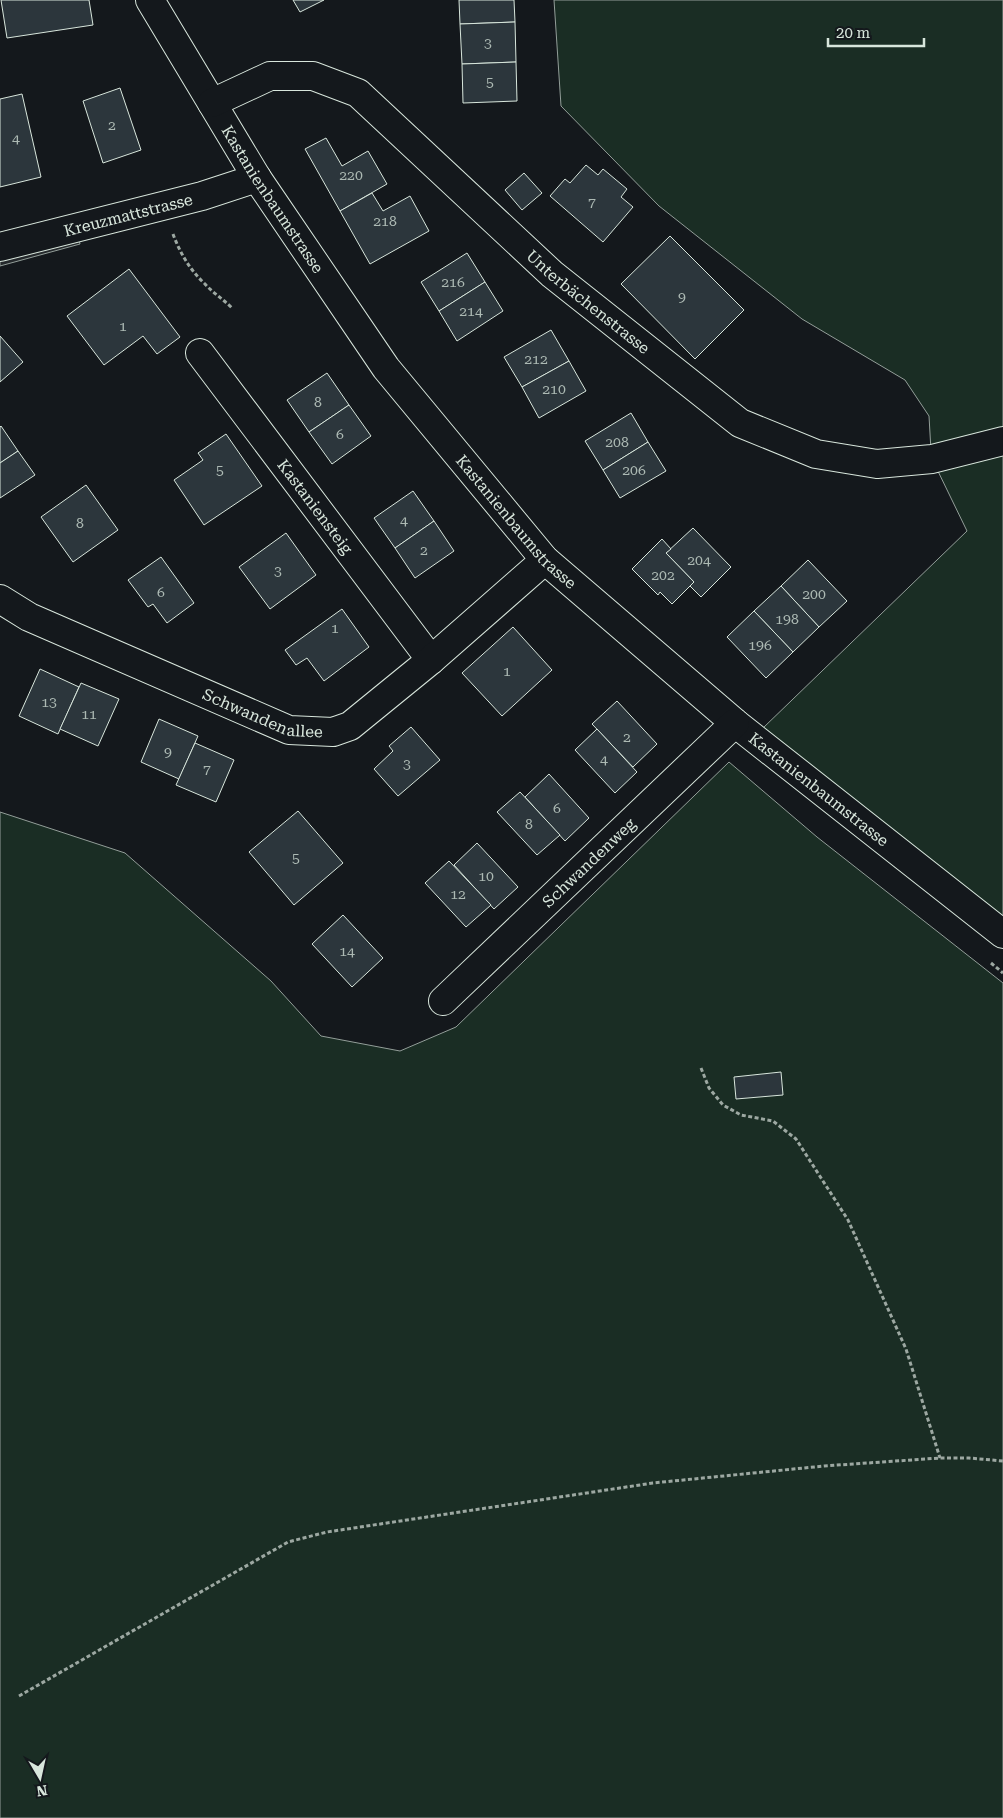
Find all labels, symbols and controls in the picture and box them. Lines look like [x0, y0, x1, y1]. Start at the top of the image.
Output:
scale bar [828, 15, 924, 47]
text: 20 m [836, 24, 871, 42]
house number: 3 [484, 35, 492, 51]
house number: 5 [486, 74, 494, 90]
house number: 2 [108, 117, 116, 133]
street label: Kastanienbaumstrasse [218, 122, 328, 277]
house number: 4 [12, 130, 20, 146]
house number: 220 [339, 167, 363, 183]
street label: Kreuzmattstrasse [62, 189, 195, 240]
house number: 7 [588, 194, 596, 210]
house number: 218 [373, 213, 397, 229]
street label: Unterbächenstrasse [523, 246, 654, 358]
house number: 216 [441, 274, 465, 290]
house number: 9 [678, 289, 686, 305]
house number: 214 [459, 303, 483, 319]
house number: 1 [119, 318, 127, 334]
house number: 212 [524, 351, 548, 367]
house number: 210 [542, 381, 566, 397]
house number: 8 [314, 394, 322, 410]
house number: 6 [336, 426, 344, 442]
house number: 208 [605, 434, 629, 450]
street label: Kastanienbaumstrasse [452, 451, 581, 592]
street label: Kastaniensteig [274, 455, 358, 558]
house number: 5 [216, 462, 224, 478]
house number: 206 [622, 462, 646, 478]
house number: 4 [400, 512, 408, 528]
house number: 8 [76, 515, 84, 531]
house number: 2 [420, 542, 428, 558]
house number: 204 [687, 552, 711, 568]
house number: 3 [274, 563, 282, 579]
house number: 202 [651, 567, 675, 583]
house number: 6 [157, 584, 165, 600]
house number: 200 [802, 586, 826, 602]
house number: 198 [775, 611, 799, 627]
house number: 1 [331, 620, 339, 636]
house number: 196 [748, 637, 772, 653]
house number: 1 [503, 663, 511, 679]
street label: Schwandenallee [200, 684, 323, 741]
house number: 13 [41, 694, 57, 710]
house number: 11 [81, 706, 97, 722]
street label: Kastanienbaumstrasse [745, 728, 893, 850]
house number: 2 [623, 729, 631, 745]
house number: 9 [164, 744, 172, 760]
house number: 4 [600, 751, 608, 767]
house number: 3 [403, 756, 411, 772]
house number: 7 [203, 761, 211, 777]
house number: 6 [553, 800, 561, 816]
street label: Schwandenweg [538, 813, 640, 911]
house number: 8 [525, 816, 533, 832]
house number: 5 [292, 850, 300, 866]
house number: 10 [478, 868, 494, 884]
house number: 12 [450, 886, 466, 902]
house number: 14 [339, 943, 355, 959]
north arrow [15, 1753, 65, 1803]
text: N [35, 1782, 49, 1800]

